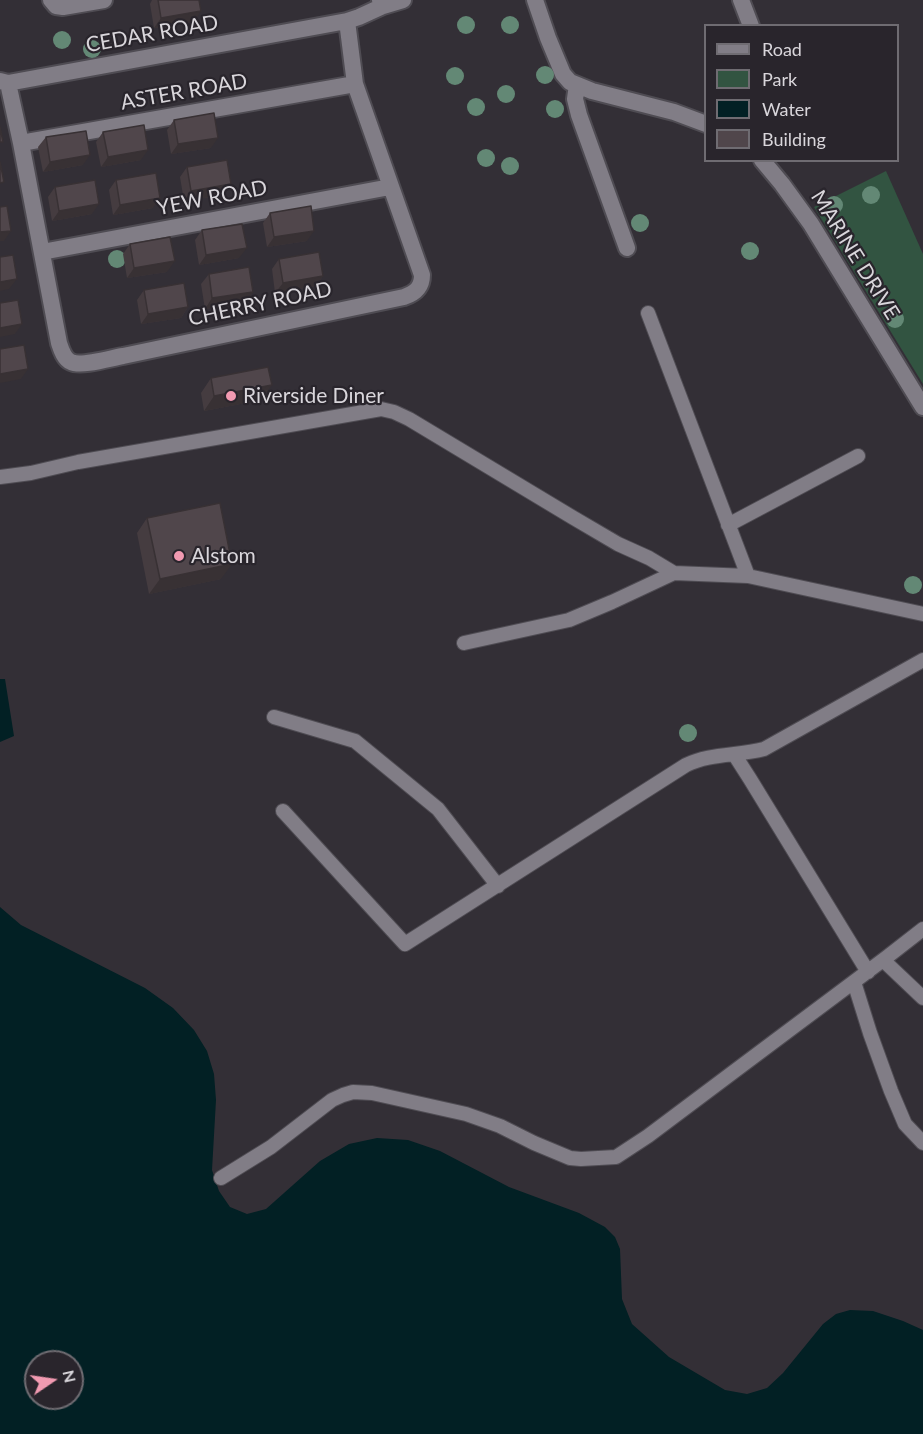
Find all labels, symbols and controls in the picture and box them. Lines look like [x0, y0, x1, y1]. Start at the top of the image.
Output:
street label: CEDAR ROAD [84, 10, 220, 58]
legend [704, 24, 899, 162]
text: Road [762, 38, 802, 60]
street label: ASTER ROAD [119, 68, 249, 116]
text: Park [762, 68, 797, 90]
text: Water [762, 98, 811, 120]
text: Building [762, 128, 826, 150]
street label: YEW ROAD [155, 175, 269, 221]
street label: MARINE DRIVE [805, 186, 905, 324]
street label: CHERRY ROAD [186, 276, 334, 332]
place label: Riverside Diner [243, 383, 384, 409]
marker: Riverside Diner [224, 389, 238, 403]
place label: Alstom [191, 543, 256, 569]
marker: Alstom [172, 549, 186, 563]
north arrow [24, 1350, 84, 1410]
text: N [59, 1368, 81, 1384]

